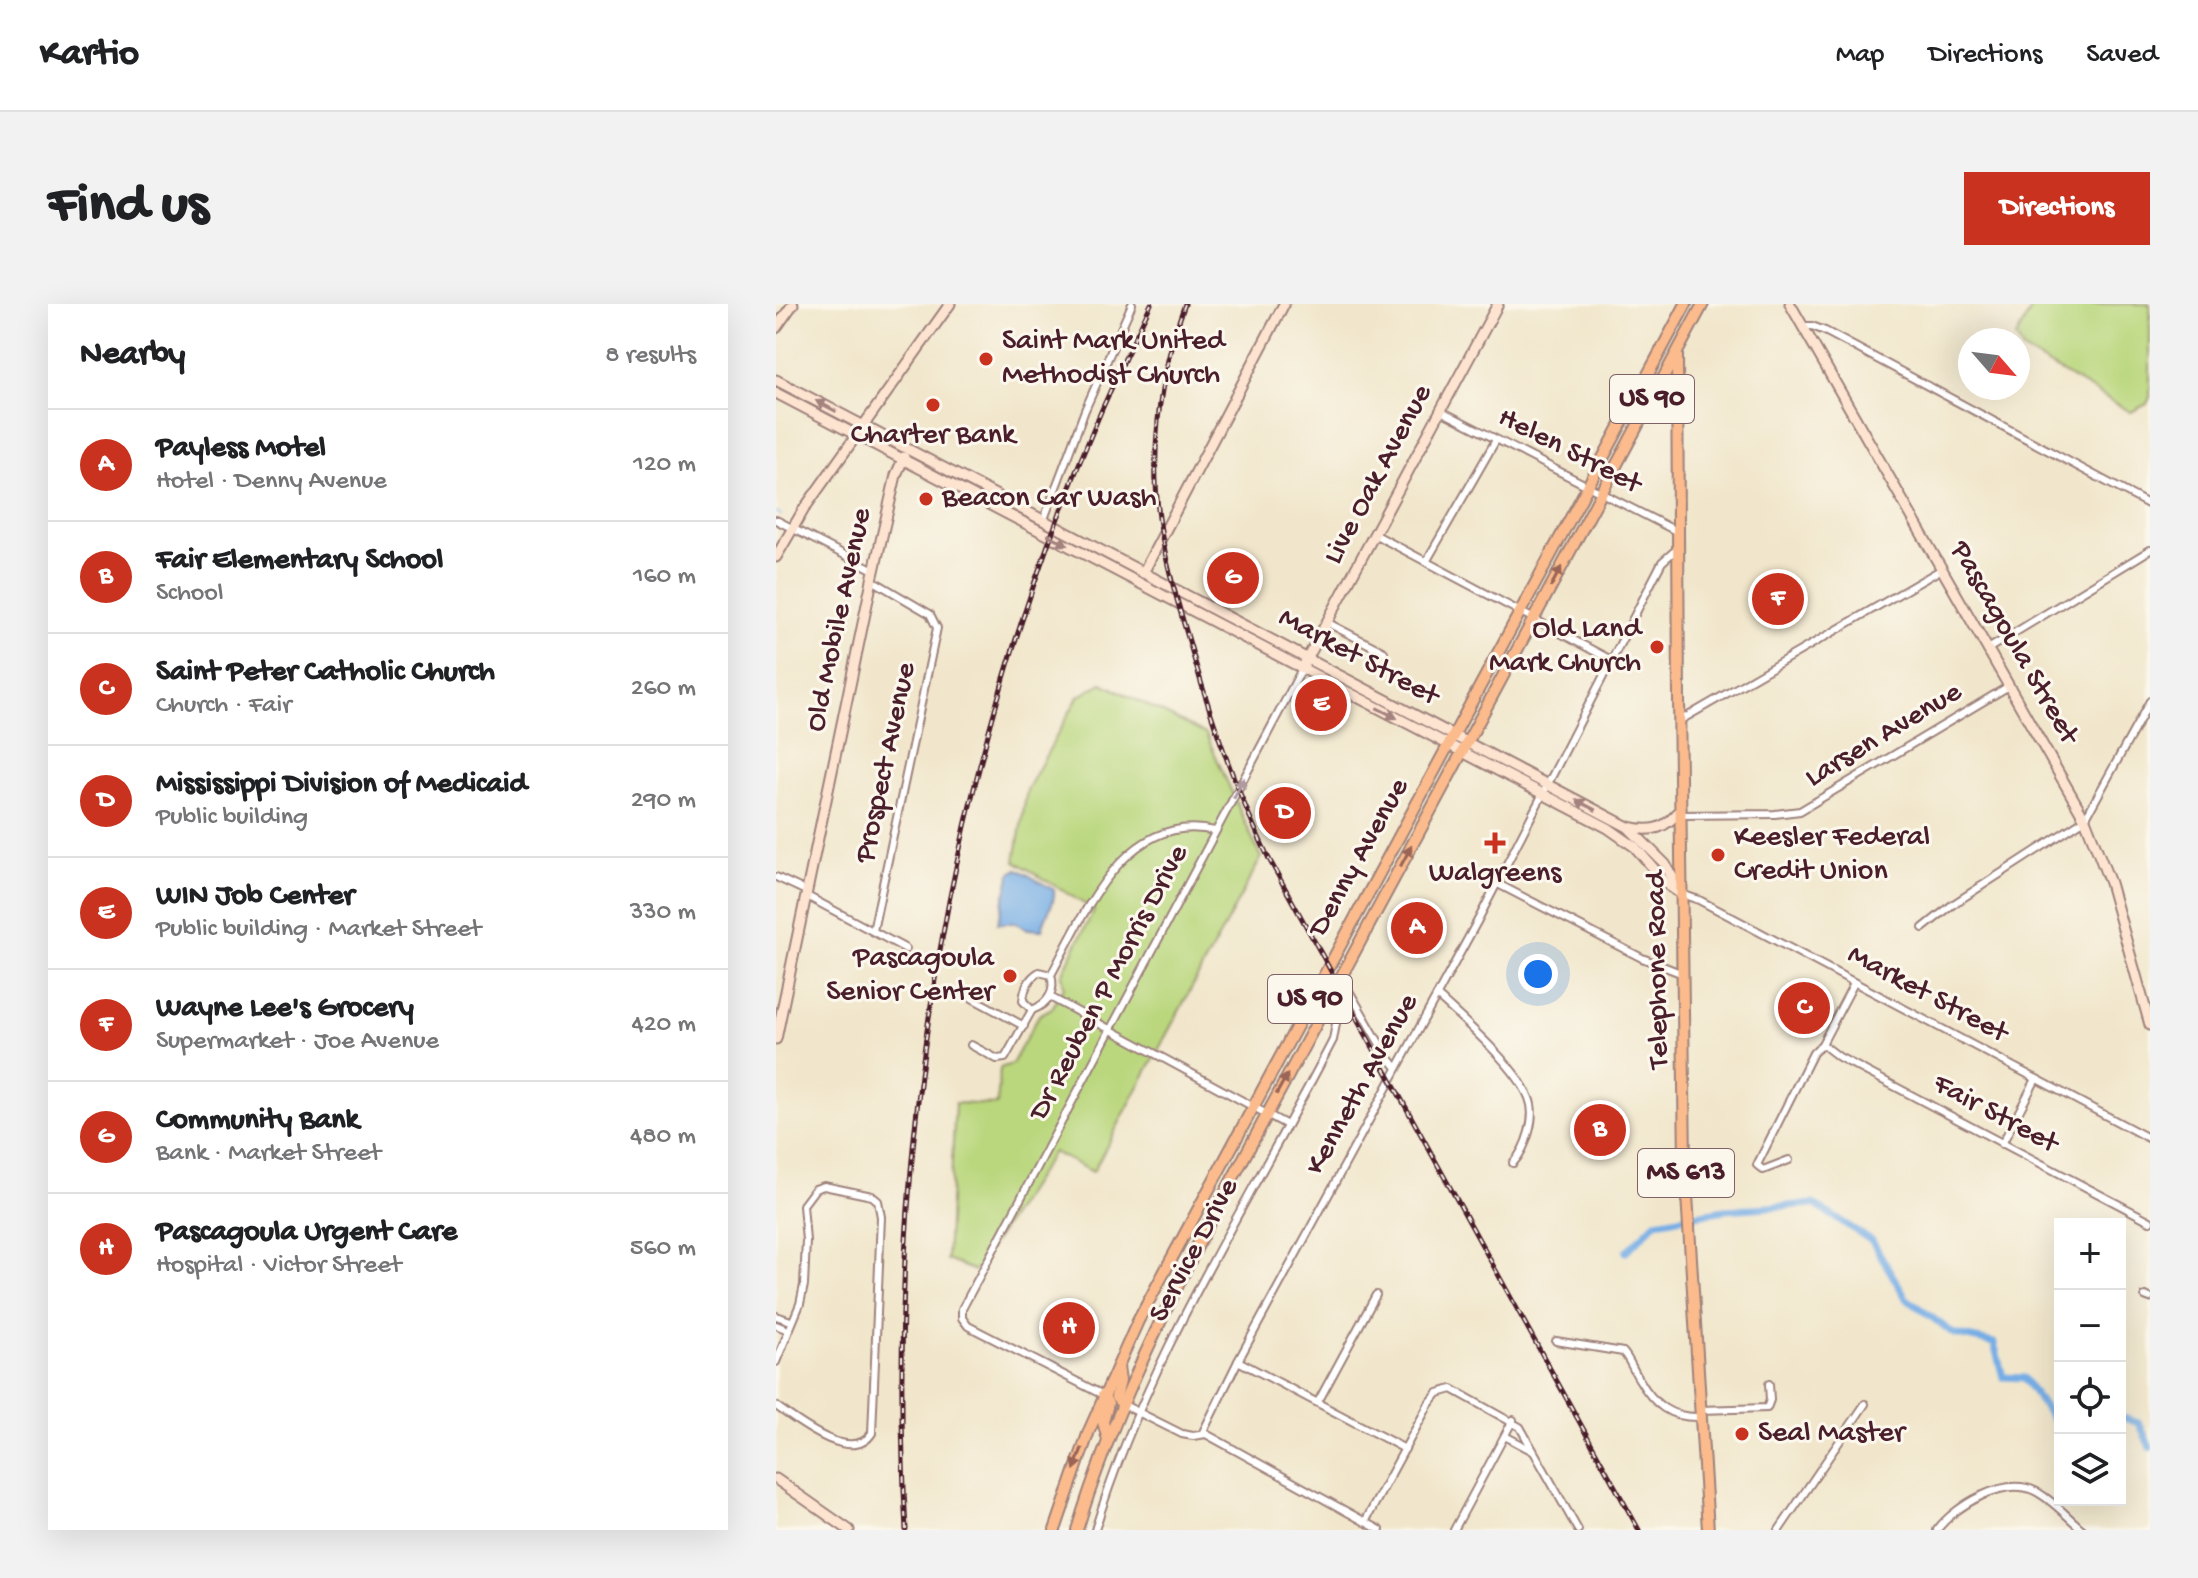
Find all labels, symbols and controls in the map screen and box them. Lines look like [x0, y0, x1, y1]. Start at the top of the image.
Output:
text: Kartio [40, 33, 139, 77]
text: Map [1836, 39, 1884, 72]
text: Directions [1928, 39, 2042, 72]
text: Saved [2086, 39, 2158, 72]
button: Directions [1964, 172, 2150, 245]
text: Find us [48, 175, 208, 241]
place label: Saint Mark United Methodist Church [1002, 325, 1227, 394]
north arrow [1958, 328, 2030, 400]
text: Nearby [80, 336, 185, 376]
text: 8 results [605, 341, 696, 372]
marker: Saint Mark United Methodist Church [977, 350, 995, 368]
road number: US 90 [1610, 375, 1694, 423]
street label: Live Oak Avenue [1317, 379, 1441, 571]
marker: Charter Bank [924, 396, 942, 414]
one-way arrow [815, 399, 837, 413]
street label: Helen Street [1492, 401, 1649, 504]
place label: Charter Bank [851, 419, 1018, 454]
text: Payless Motel [156, 432, 326, 467]
text: A [98, 450, 114, 481]
text: 120 m [633, 450, 696, 481]
text: Hotel · Denny Avenue [156, 467, 387, 498]
place label: Beacon Car Wash [941, 482, 1157, 517]
marker: Beacon Car Wash [917, 490, 935, 508]
street label: Old Mobile Avenue [799, 505, 881, 735]
one-way arrow [1047, 532, 1069, 546]
street label: Pascagoula Street [1940, 535, 2087, 753]
text: Fair Elementary School [156, 544, 443, 579]
pin: G [1207, 548, 1259, 608]
text: B [99, 562, 113, 593]
text: 160 m [633, 562, 696, 593]
one-way arrow [1550, 566, 1563, 589]
pin: F [1752, 569, 1804, 629]
text: School [156, 579, 224, 610]
street label: Market Street [1272, 601, 1446, 716]
place label: Old Land Mark Church [1489, 613, 1643, 682]
marker: Old Land Mark Church [1648, 638, 1666, 656]
text: Saint Peter Catholic Church [156, 656, 495, 691]
street label: Prospect Avenue [848, 659, 925, 867]
text: C [99, 674, 113, 705]
text: 260 m [631, 674, 696, 705]
pin: E [1295, 675, 1347, 735]
street label: Larsen Avenue [1799, 675, 1969, 796]
text: Church · Fair [156, 691, 291, 722]
one-way arrow [1376, 706, 1398, 720]
text: Mississippi Division of Medicaid [156, 768, 527, 803]
street label: Denny Avenue [1302, 772, 1418, 944]
one-way arrow [1231, 777, 1245, 799]
pin: D [1259, 783, 1311, 843]
text: D [98, 786, 114, 817]
text: 290 m [631, 786, 696, 817]
one-way arrow [1575, 798, 1598, 811]
text: Public building [156, 803, 308, 834]
place label: Keesler Federal Credit Union [1734, 821, 1930, 890]
marker: Walgreens [1486, 834, 1504, 852]
street label: Dr Reuben P Morris Drive [1022, 839, 1198, 1128]
one-way arrow [1400, 844, 1413, 867]
marker: Keesler Federal Credit Union [1709, 846, 1727, 864]
place label: Walgreens [1429, 857, 1562, 892]
street label: Telephone Road [1640, 868, 1678, 1071]
text: WIN Job Center [156, 880, 354, 915]
text: E [98, 898, 114, 929]
text: 330 m [630, 898, 696, 929]
pin: A [1391, 898, 1443, 958]
text: Public building · Market Street [156, 915, 481, 946]
street label: Market Street [1841, 938, 2015, 1053]
place label: Pascagoula Senior Center [826, 942, 996, 1011]
your location [1518, 954, 1558, 994]
marker: Pascagoula Senior Center [1001, 967, 1019, 985]
road number: US 90 [1268, 975, 1352, 1023]
pin: C [1778, 978, 1830, 1038]
street label: Kenneth Avenue [1299, 988, 1427, 1182]
text: Wayne Lee's Grocery [156, 992, 414, 1027]
text: F [99, 1010, 113, 1041]
text: 420 m [632, 1010, 696, 1041]
text: Supermarket · Joe Avenue [156, 1027, 439, 1058]
street label: Fair Street [1926, 1067, 2066, 1164]
one-way arrow [1275, 1072, 1289, 1095]
pin: B [1574, 1100, 1626, 1160]
text: Community Bank [156, 1104, 359, 1139]
text: G [98, 1122, 114, 1153]
text: 480 m [630, 1122, 696, 1153]
text: Bank · Market Street [156, 1139, 381, 1170]
road number: MS 613 [1638, 1149, 1734, 1197]
street label: Service Drive [1142, 1173, 1248, 1329]
text: Pascagoula Urgent Care [156, 1216, 457, 1251]
map controls [2054, 1218, 2126, 1506]
button: + [2054, 1218, 2126, 1290]
text: H [99, 1234, 113, 1265]
text: 560 m [630, 1234, 696, 1265]
text: Hospital · Victor Street [156, 1251, 401, 1282]
button: − [2054, 1290, 2126, 1362]
pin: H [1043, 1298, 1095, 1358]
button: locate [2054, 1362, 2126, 1434]
place label: Seal Master [1758, 1417, 1907, 1452]
marker: Seal Master [1733, 1425, 1751, 1443]
button: layers [2054, 1434, 2126, 1506]
one-way arrow [1071, 1447, 1084, 1471]

